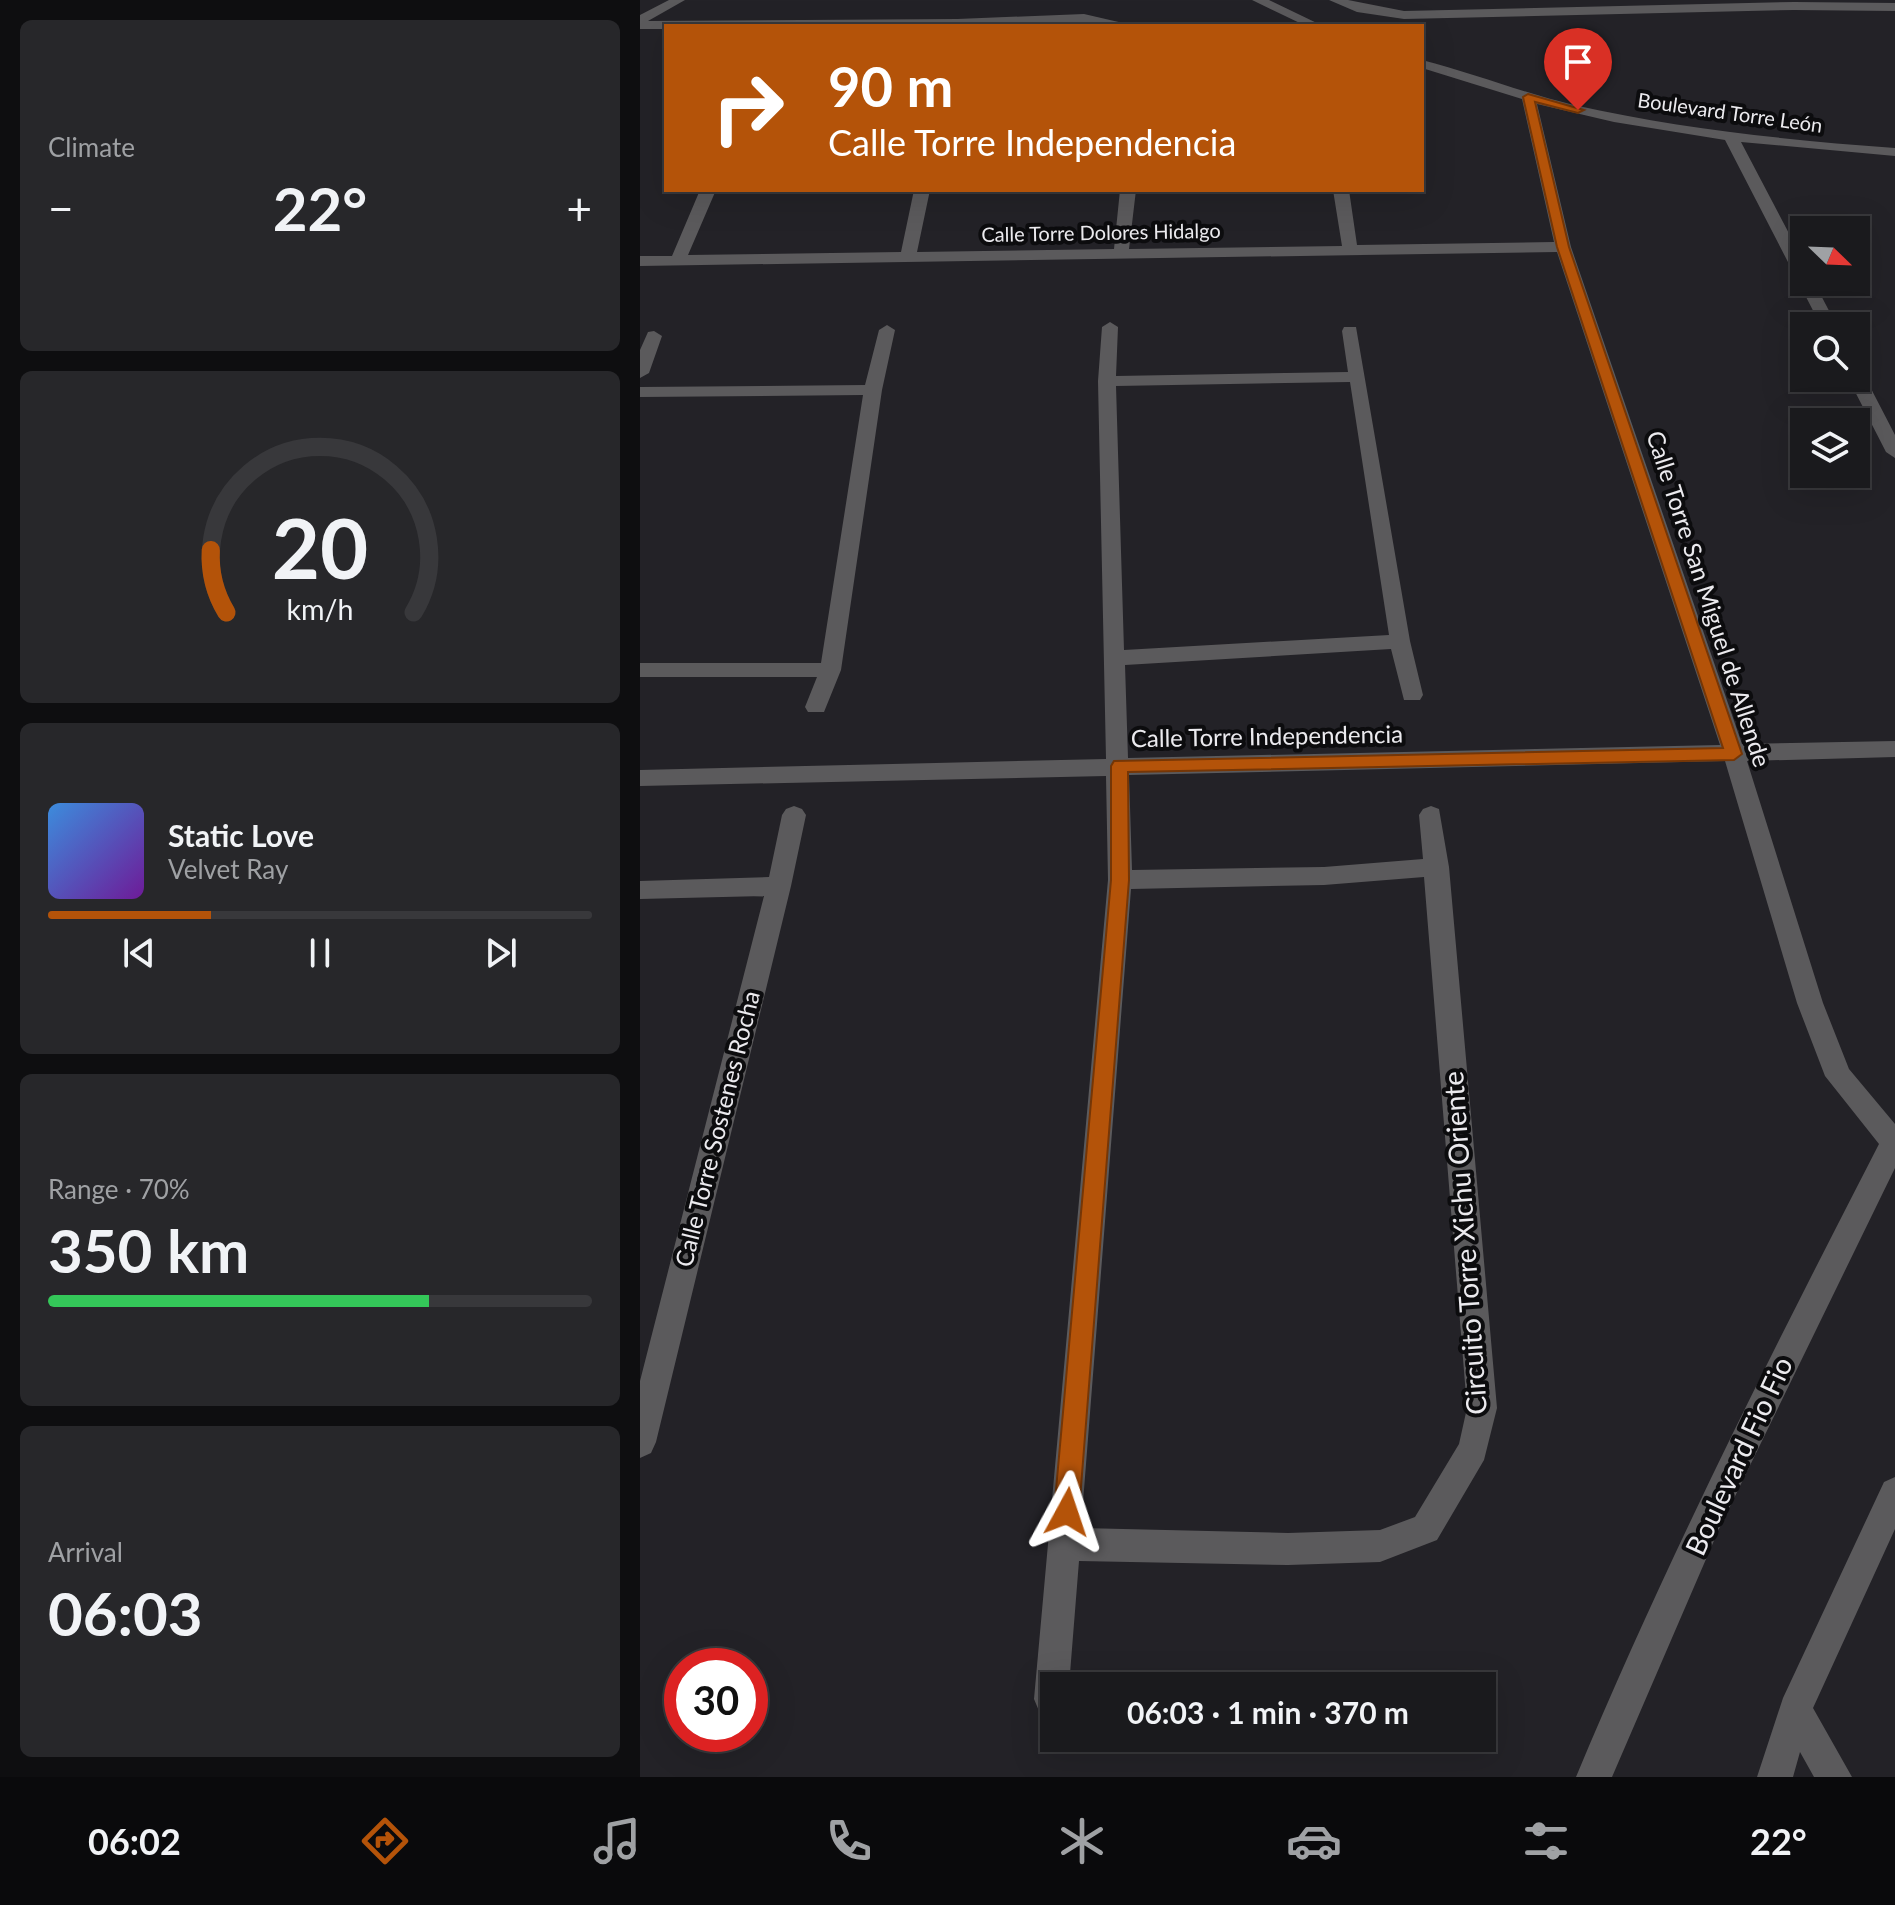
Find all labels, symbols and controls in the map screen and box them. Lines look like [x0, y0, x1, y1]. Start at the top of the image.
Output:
pin [1544, 28, 1612, 110]
icon: arrive [1556, 40, 1600, 84]
text: 90 m [828, 52, 953, 119]
icon: right [696, 56, 800, 160]
street label: Boulevard Torre León [1636, 87, 1824, 137]
text: Calle Torre Independencia [828, 120, 1236, 164]
text: Climate [48, 131, 135, 163]
text: 22° [273, 172, 367, 244]
text: − [48, 182, 74, 234]
text: + [566, 182, 592, 234]
north arrow [1790, 216, 1870, 296]
map controls [1790, 216, 1870, 488]
street label: Calle Torre Dolores Hidalgo [981, 218, 1221, 246]
button: search [1790, 312, 1870, 392]
button: layers [1790, 408, 1870, 488]
street label: Calle Torre San Miguel de Allende [1641, 427, 1778, 770]
text: 20 [272, 497, 368, 597]
text: km/h [287, 592, 353, 626]
street label: Calle Torre Independencia [1131, 719, 1403, 752]
text: Static Love [168, 817, 314, 853]
text: Velvet Ray [168, 853, 288, 885]
icon: previous [117, 931, 161, 975]
icon: pause [298, 931, 342, 975]
icon: next [479, 931, 523, 975]
street label: Calle Torre Sostenes Rocha [668, 988, 765, 1270]
street label: Circuito Torre Xichu Oriente [1435, 1070, 1493, 1416]
text: Range · 70% [48, 1173, 190, 1205]
text: 350 km [48, 1214, 249, 1286]
street label: Boulevard Fio Fio [1677, 1351, 1799, 1560]
position arrow [1025, 1470, 1109, 1554]
text: Arrival [48, 1536, 123, 1568]
text: 06:03 [48, 1577, 203, 1649]
speed limit sign: 30 [664, 1648, 768, 1752]
text: 06:03 · 1 min · 370 m [1127, 1694, 1409, 1730]
icon: directions [357, 1813, 413, 1869]
icon: music [589, 1813, 645, 1869]
icon: phone [821, 1813, 877, 1869]
icon: climate [1054, 1813, 1110, 1869]
icon: car [1286, 1813, 1342, 1869]
icon: filters [1518, 1813, 1574, 1869]
text: 06:02 [88, 1819, 181, 1863]
text: 22° [1750, 1819, 1807, 1863]

